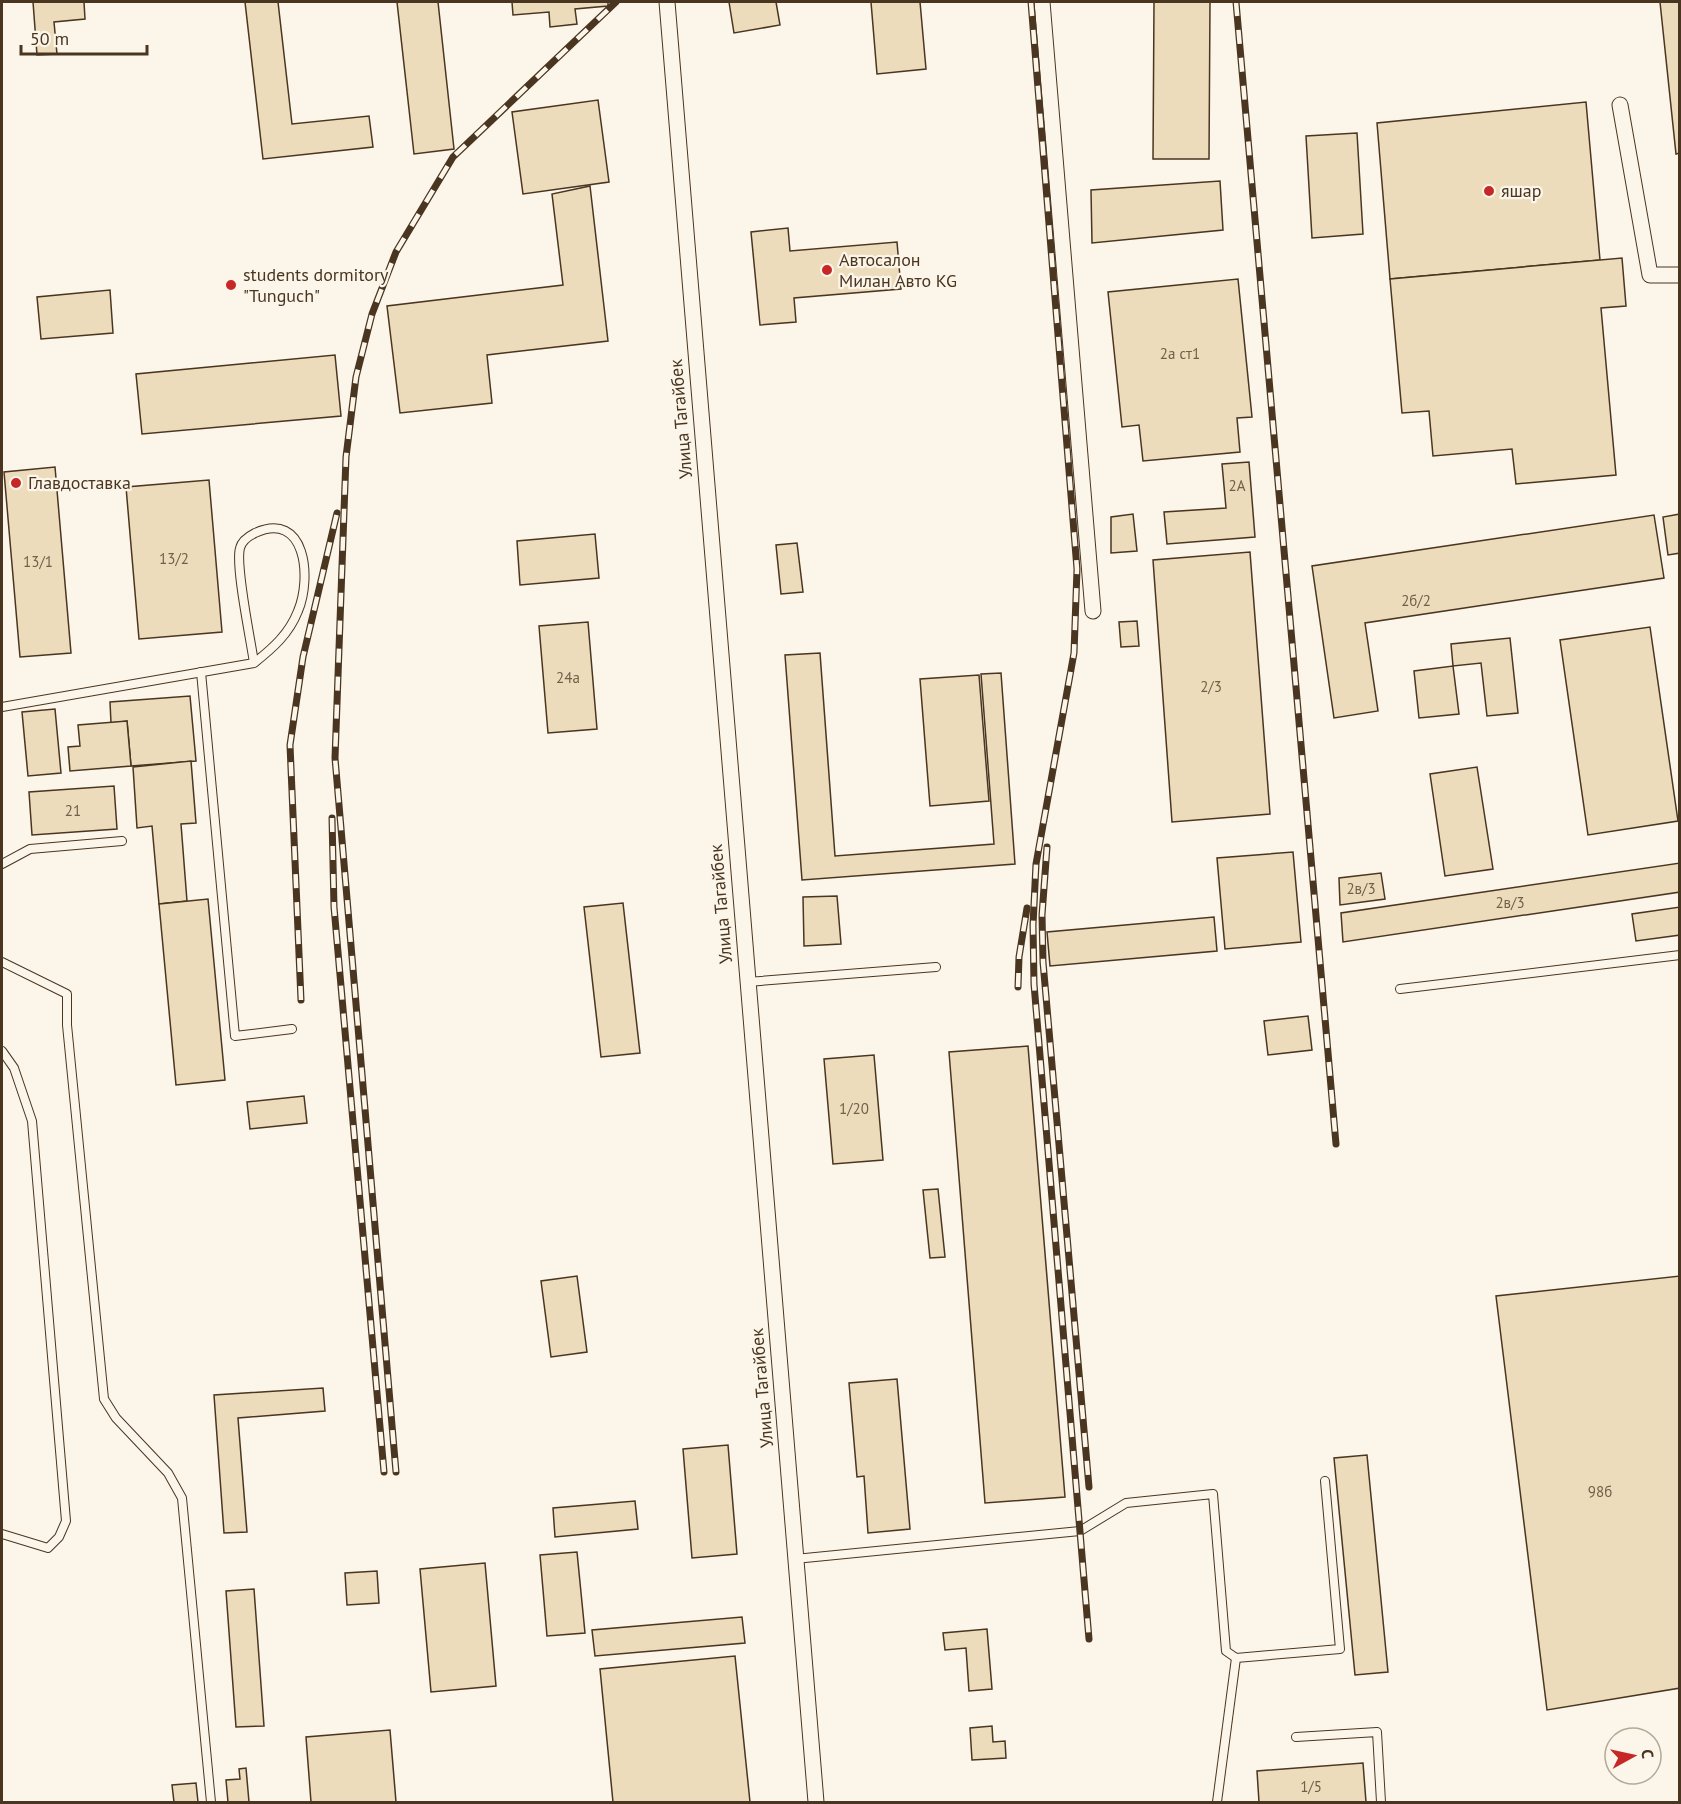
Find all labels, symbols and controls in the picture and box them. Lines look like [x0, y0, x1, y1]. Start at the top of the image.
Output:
scale bar [21, 18, 147, 56]
text: 50 m [30, 27, 69, 50]
place label: яшар [1501, 179, 1541, 202]
marker: яшар [1482, 184, 1496, 198]
place label: Автосалон Милан Авто KG [839, 248, 957, 292]
place label: students dormitory "Tunguch" [243, 263, 389, 307]
marker: Автосалон Милан Авто KG [820, 263, 834, 277]
marker: students dormitory "Tunguch" [224, 278, 238, 292]
house number: 2а ст1 [1160, 344, 1200, 363]
street label: Улица Тагайбек [664, 358, 697, 480]
place label: Главдоставка [28, 471, 131, 494]
marker: Главдоставка [9, 476, 23, 490]
house number: 2А [1229, 476, 1246, 495]
house number: 13/2 [159, 549, 189, 568]
house number: 13/1 [23, 552, 53, 571]
house number: 2б/2 [1401, 591, 1431, 610]
house number: 24а [556, 668, 580, 687]
house number: 2/3 [1200, 677, 1222, 696]
house number: 21 [65, 801, 81, 820]
street label: Улица Тагайбек [704, 843, 737, 965]
house number: 2в/3 [1346, 879, 1376, 898]
house number: 2в/3 [1495, 893, 1525, 912]
house number: 1/20 [839, 1099, 869, 1118]
street label: Улица Тагайбек [745, 1327, 778, 1449]
house number: 98б [1588, 1482, 1612, 1501]
north arrow [1603, 1726, 1663, 1786]
text: С [1637, 1748, 1658, 1760]
house number: 1/5 [1300, 1777, 1322, 1796]

